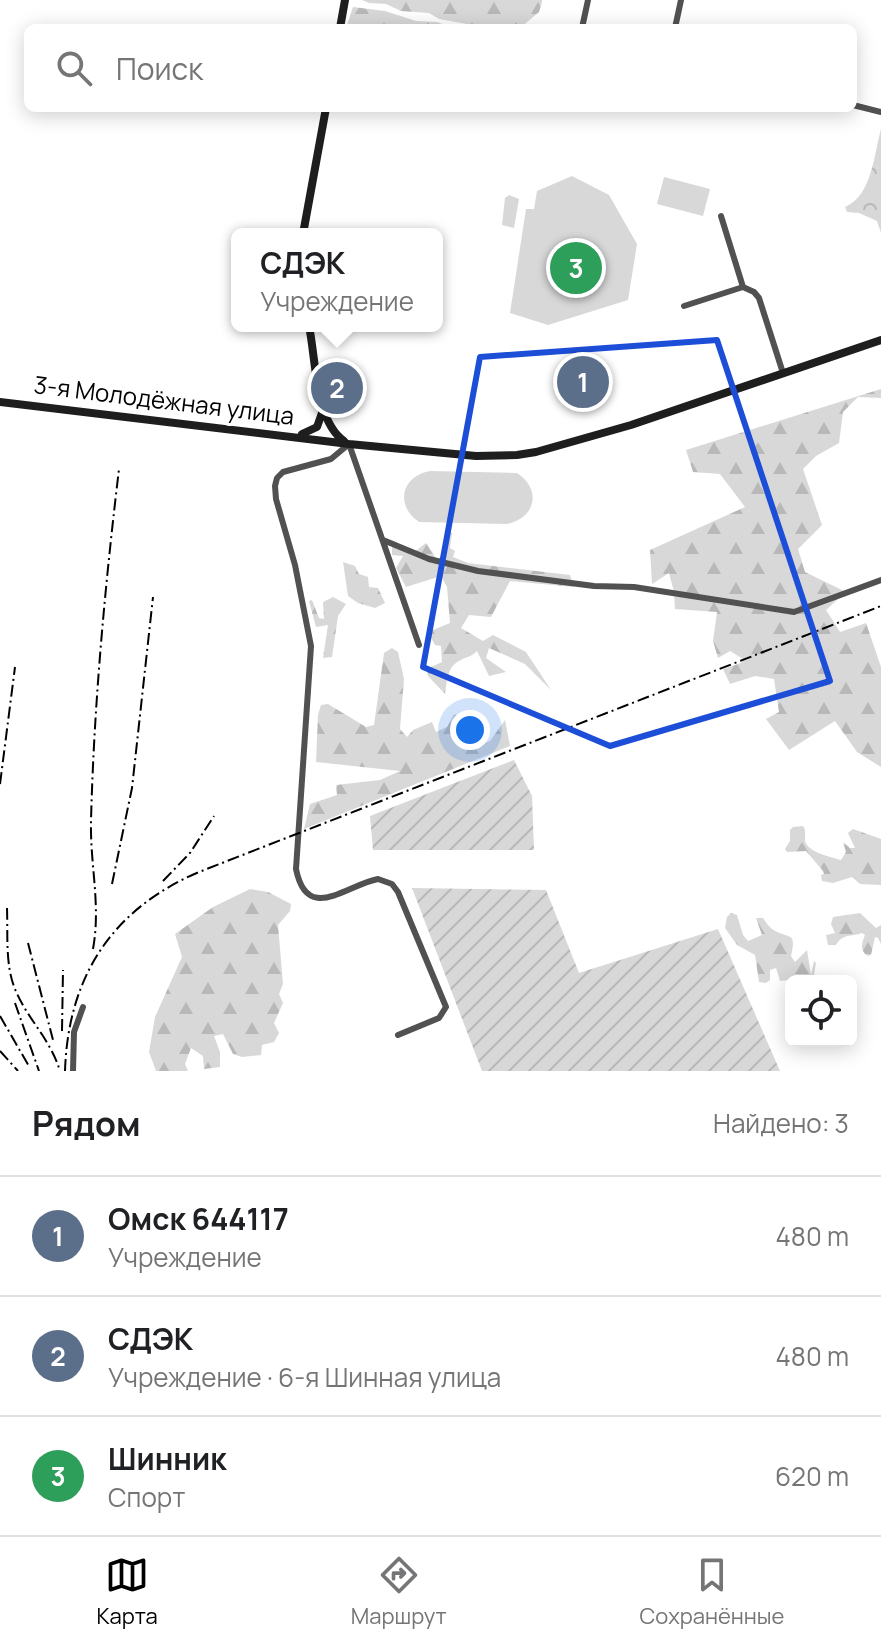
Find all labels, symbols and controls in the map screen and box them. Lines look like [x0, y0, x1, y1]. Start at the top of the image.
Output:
search box [24, 24, 857, 112]
icon: search [52, 46, 96, 90]
text: Поиск [116, 48, 203, 89]
popup [231, 228, 443, 332]
pin: 3 [550, 238, 602, 298]
text: СДЭК [260, 242, 345, 283]
text: Учреждение [260, 283, 414, 319]
pin: 1 [557, 352, 609, 412]
pin: 2 [311, 358, 363, 418]
street label: 3-я Молодёжная улица [32, 367, 296, 432]
your location [450, 710, 490, 750]
map controls [785, 975, 857, 1047]
button: locate [785, 975, 857, 1047]
text: Рядом [32, 1100, 141, 1146]
text: Найдено: 3 [713, 1105, 849, 1141]
text: Омск 644117 [108, 1198, 289, 1239]
text: 1 [52, 1218, 64, 1254]
text: 480 m [775, 1218, 849, 1254]
text: Учреждение [108, 1239, 262, 1275]
text: СДЭК [108, 1318, 193, 1359]
text: 2 [50, 1338, 66, 1374]
text: 480 m [775, 1338, 849, 1374]
text: Учреждение · 6-я Шинная улица [108, 1359, 501, 1395]
text: Шинник [108, 1438, 226, 1479]
text: 3 [50, 1458, 66, 1494]
text: 620 m [775, 1458, 849, 1494]
text: Спорт [108, 1479, 185, 1515]
tab: Карта [97, 1553, 158, 1631]
tab: Маршрут [351, 1553, 447, 1631]
tab: Сохранённые [640, 1553, 784, 1631]

